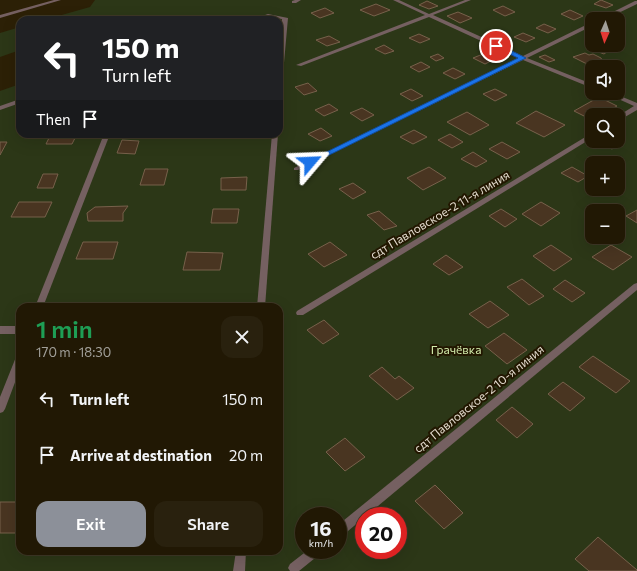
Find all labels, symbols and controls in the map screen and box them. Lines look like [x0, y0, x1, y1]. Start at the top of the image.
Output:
north arrow [585, 12, 625, 52]
map controls [585, 12, 625, 244]
pin [479, 29, 513, 63]
text: 150 m [102, 30, 179, 64]
icon: left [36, 32, 88, 84]
icon: arrive [485, 35, 507, 57]
button: sound [585, 60, 625, 100]
text: Turn left [102, 64, 171, 86]
icon: arrive [79, 108, 101, 130]
button: search [585, 108, 625, 148]
text: Then [36, 110, 71, 128]
position arrow [289, 141, 331, 183]
button: + [585, 156, 625, 196]
street label: сдт Павловское-2 11-я линия [367, 167, 512, 261]
button: − [585, 204, 625, 244]
text: 1 min [36, 314, 93, 343]
button: close [221, 316, 263, 358]
street label: сдт Павловское-2 10-я линия [411, 342, 546, 455]
park label: Грачёвка [431, 342, 481, 356]
text: 170 m · 18:30 [36, 344, 111, 360]
icon: left [36, 388, 58, 410]
text: Turn left [70, 390, 129, 408]
text: 150 m [222, 390, 263, 408]
icon: arrive [36, 444, 58, 466]
text: Arrive at destination [70, 446, 212, 464]
text: 20 m [229, 446, 263, 464]
button: Exit [36, 501, 146, 547]
button: Share [154, 501, 263, 547]
speed limit sign: 20 [355, 507, 407, 559]
text: 16 [310, 516, 332, 540]
text: km/h [309, 537, 333, 549]

